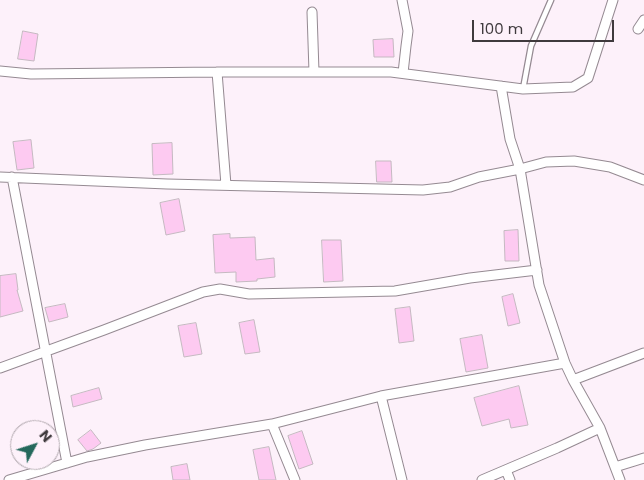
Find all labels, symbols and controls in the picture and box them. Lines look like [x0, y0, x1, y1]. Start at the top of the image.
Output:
scale bar [474, 10, 616, 42]
text: 100 m [480, 18, 523, 39]
north arrow [10, 420, 60, 470]
text: N [35, 426, 57, 446]

